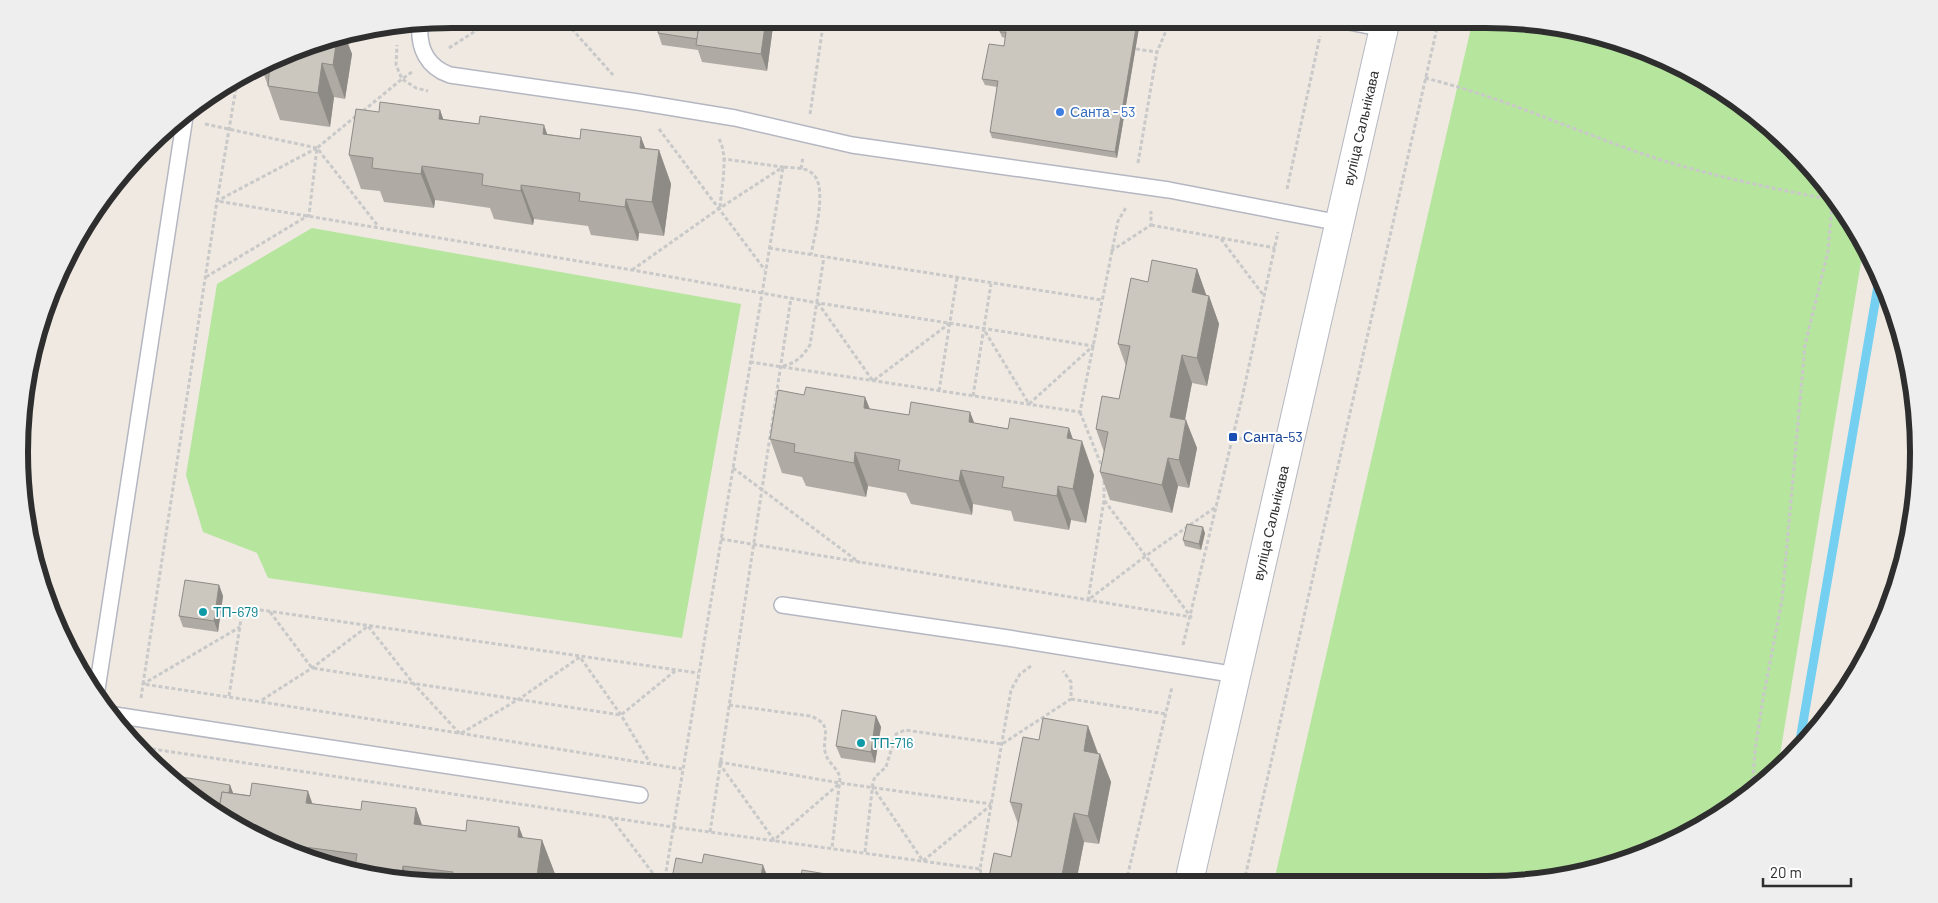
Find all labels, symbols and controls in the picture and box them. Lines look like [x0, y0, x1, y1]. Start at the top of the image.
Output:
street label: вуліца Сальнікава [1339, 69, 1382, 187]
place label: Санта - 53 [1070, 103, 1135, 120]
marker: Санта - 53 [1054, 106, 1066, 118]
place label: Санта-53 [1243, 428, 1303, 445]
marker: Санта-53 [1227, 431, 1239, 443]
street label: вуліца Сальнікава [1249, 464, 1292, 582]
place label: ТП-679 [213, 603, 258, 620]
marker: ТП-679 [197, 606, 209, 618]
place label: ТП-716 [871, 734, 913, 751]
marker: ТП-716 [855, 737, 867, 749]
scale bar [1763, 856, 1850, 888]
text: 20 m [1770, 863, 1802, 881]

